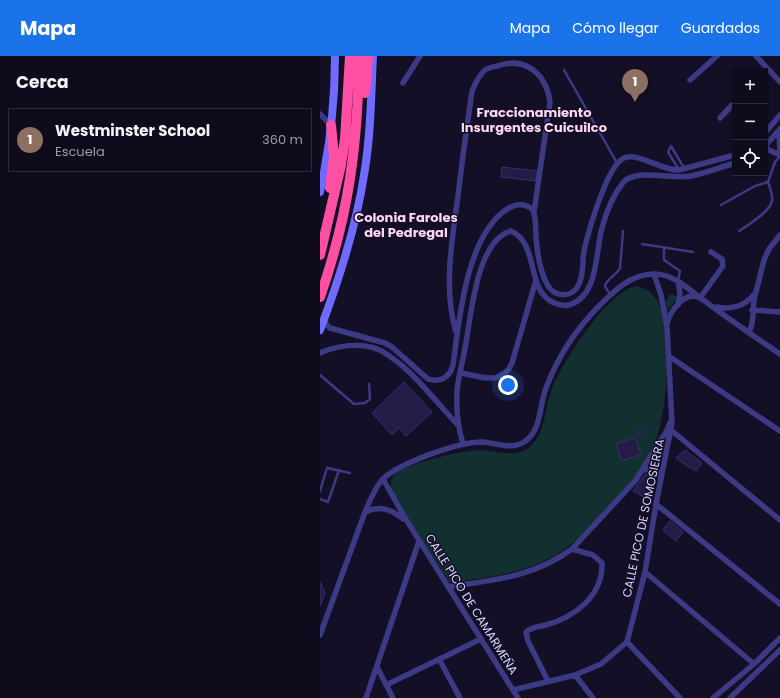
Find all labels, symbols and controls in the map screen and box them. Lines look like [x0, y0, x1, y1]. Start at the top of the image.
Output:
text: Mapa [20, 15, 76, 42]
text: Mapa [510, 18, 550, 38]
text: Cómo llegar [572, 18, 659, 38]
text: Guardados [681, 18, 760, 38]
map controls [732, 68, 768, 176]
button: + [732, 68, 768, 104]
pin: 1 [622, 69, 648, 102]
text: Cerca [16, 70, 69, 94]
district label: Fraccionamiento Insurgentes Cuicuilco [461, 103, 607, 137]
button: − [732, 104, 768, 140]
text: Westminster School [55, 120, 210, 141]
text: 1 [28, 130, 32, 149]
text: 360 m [262, 130, 303, 149]
button: locate [732, 140, 768, 176]
text: Escuela [55, 142, 105, 161]
district label: Colonia Faroles del Pedregal [354, 208, 458, 242]
your location [498, 375, 518, 395]
street label: CALLE PICO DE SOMOSIERRA [618, 437, 668, 599]
street label: CALLE PICO DE CAMARMEÑA [422, 530, 522, 678]

